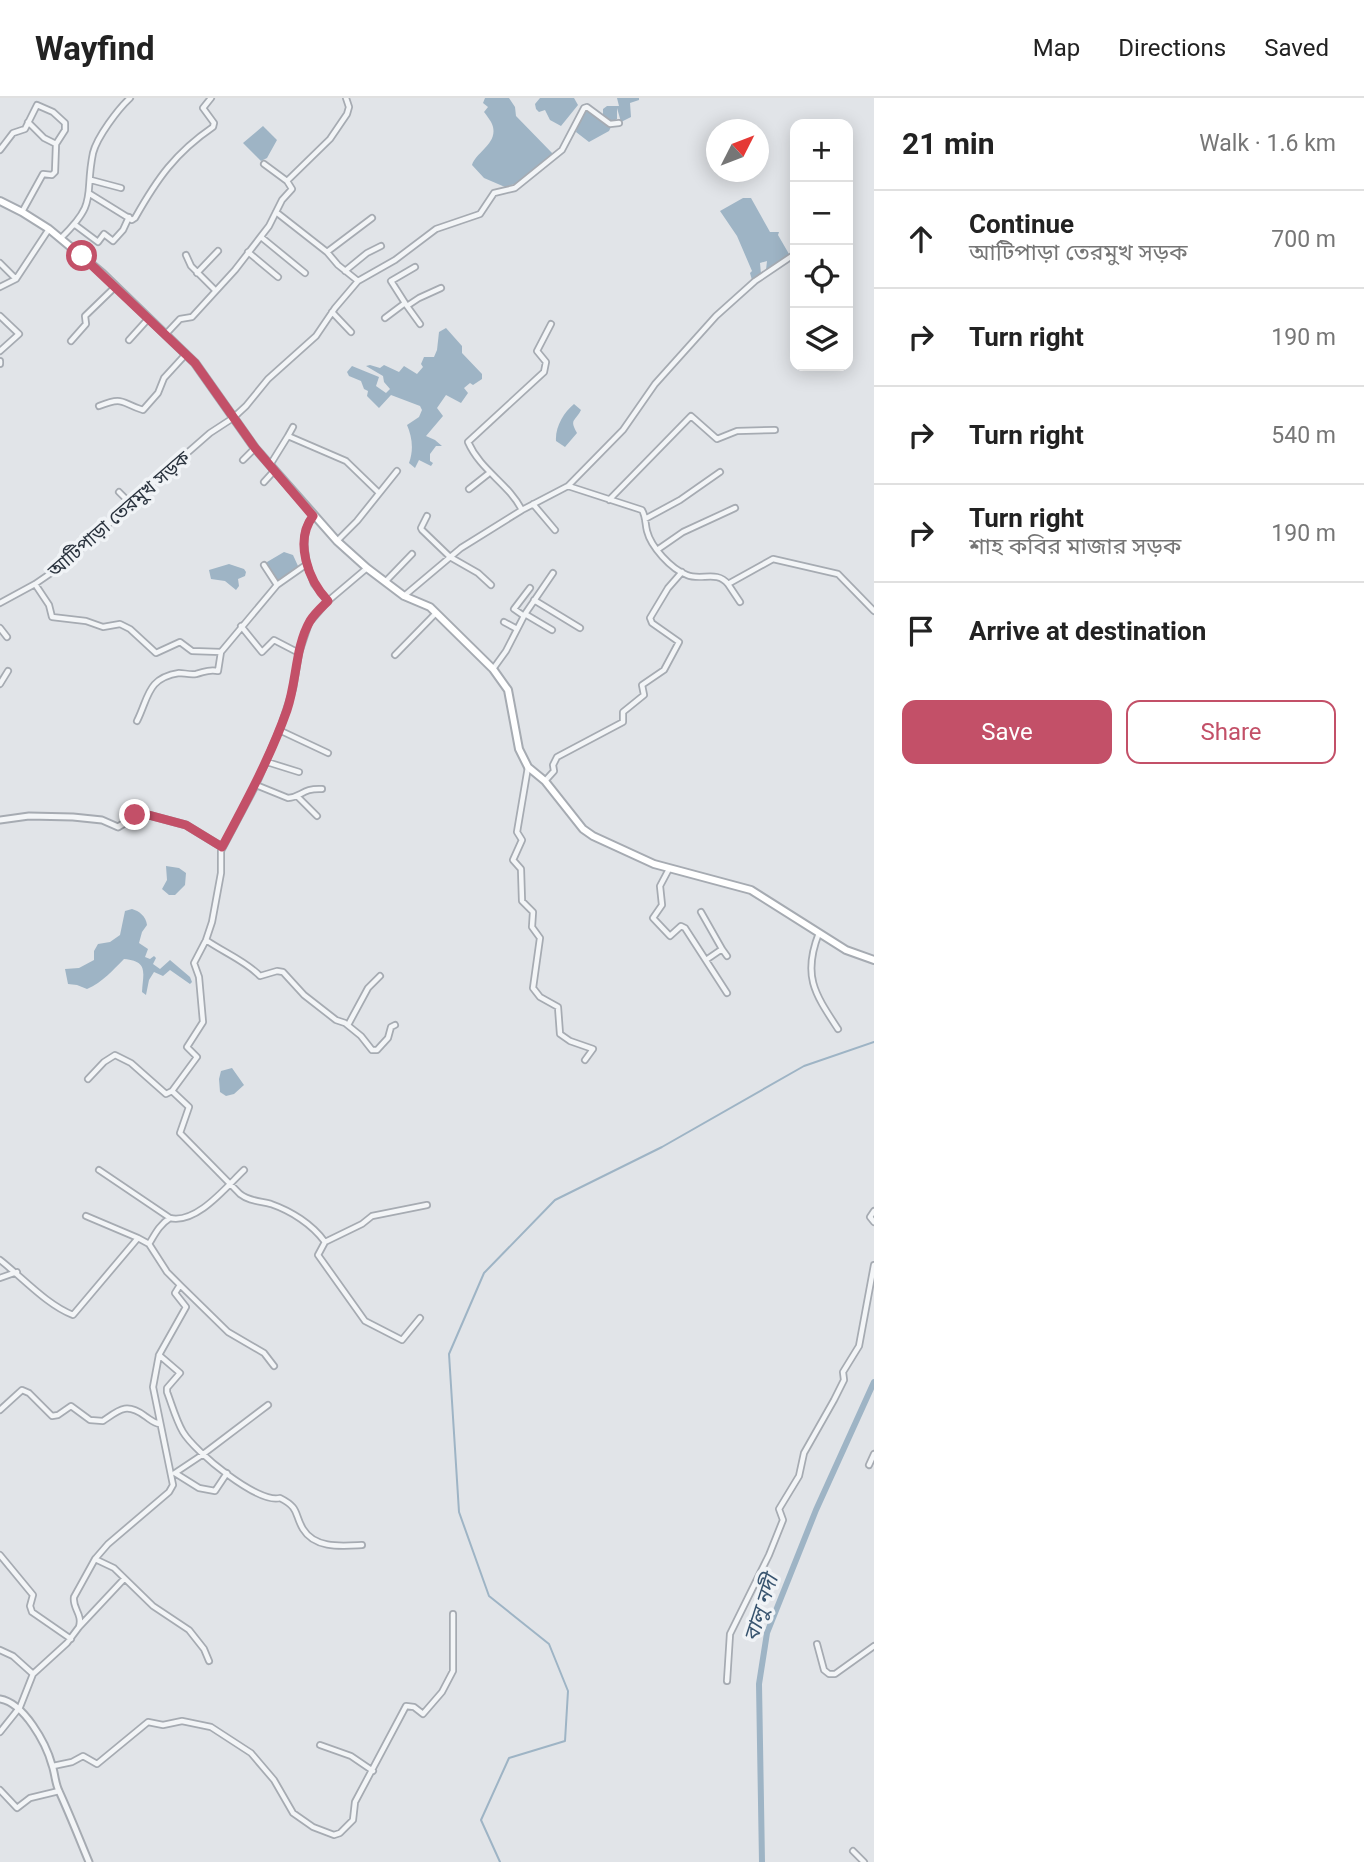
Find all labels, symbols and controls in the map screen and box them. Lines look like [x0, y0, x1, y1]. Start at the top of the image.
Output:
text: Wayfind [35, 29, 155, 68]
text: Map [1033, 34, 1080, 62]
text: Directions [1118, 34, 1226, 62]
text: Saved [1264, 34, 1329, 62]
north arrow [706, 119, 769, 182]
map controls [790, 119, 853, 371]
button: + [790, 119, 853, 182]
text: 21 min [902, 126, 995, 161]
text: Walk · 1.6 km [1199, 130, 1336, 157]
button: − [790, 182, 853, 245]
text: Continue [969, 209, 1074, 239]
icon: ahead [902, 220, 940, 258]
text: 700 m [1271, 226, 1336, 253]
text: আটিপাড়া তেরমুখ সড়ক [969, 239, 1188, 266]
route start [66, 240, 97, 271]
button: locate [790, 245, 853, 308]
button: layers [790, 308, 853, 371]
icon: right [902, 318, 940, 356]
text: Turn right [969, 322, 1084, 352]
text: 190 m [1271, 324, 1336, 351]
icon: right [902, 416, 940, 454]
text: Turn right [969, 420, 1084, 450]
text: 540 m [1271, 422, 1336, 449]
street label: আটিপাড়া তেরমুখ সড়ক [43, 446, 195, 583]
text: Turn right [969, 503, 1084, 533]
icon: right [902, 514, 940, 552]
text: 190 m [1271, 520, 1336, 547]
text: শাহ কবির মাজার সড়ক [969, 533, 1181, 560]
icon: arrive [902, 612, 940, 650]
text: Arrive at destination [969, 616, 1206, 646]
button: Save [902, 700, 1112, 764]
button: Share [1126, 700, 1336, 764]
route end [119, 799, 150, 830]
water label: বালু নদী [738, 1567, 784, 1644]

